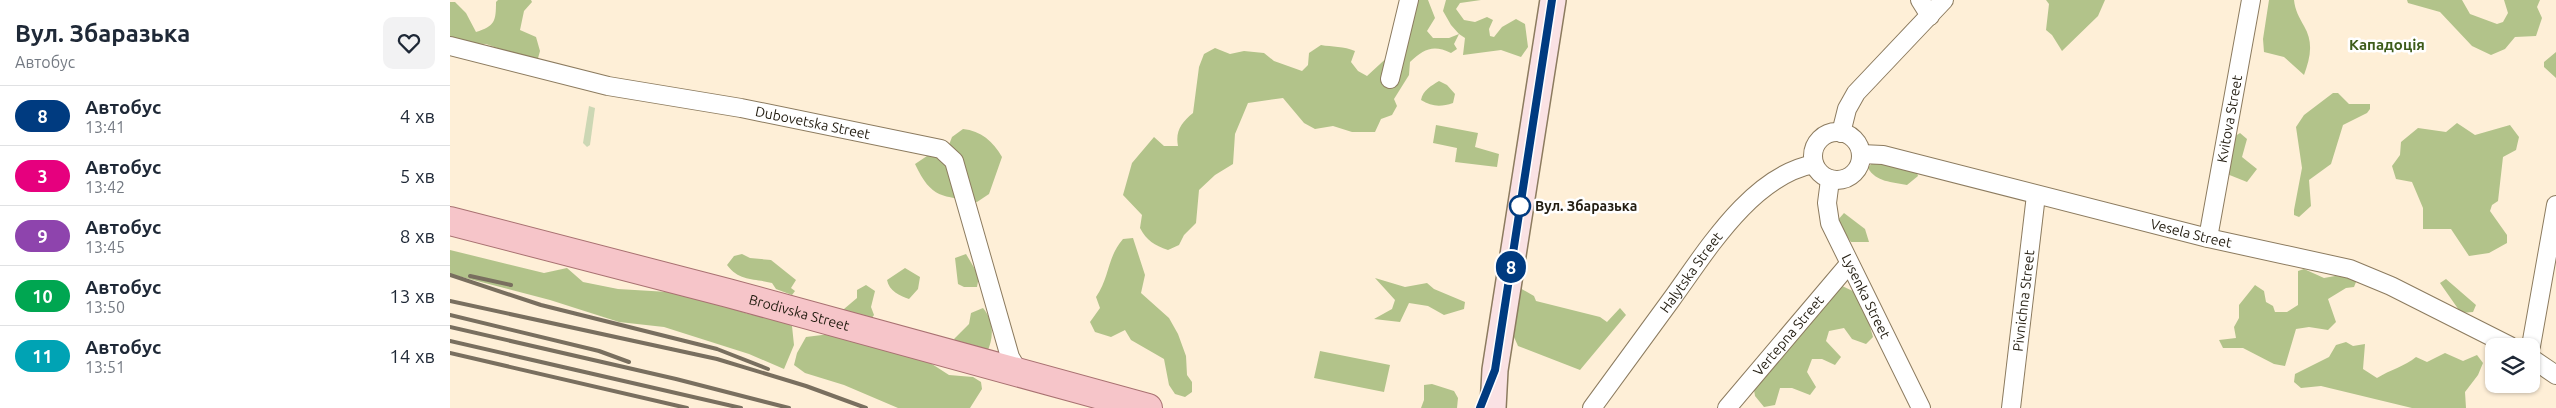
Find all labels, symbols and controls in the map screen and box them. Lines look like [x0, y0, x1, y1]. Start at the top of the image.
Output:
button: heart [383, 17, 435, 69]
text: Вул. Збаразька [15, 20, 190, 47]
district label: Кападоція [2349, 36, 2425, 53]
text: Автобус [15, 53, 75, 71]
street label: Kvitova Street [2214, 73, 2245, 164]
text: Автобус [85, 96, 161, 118]
street label: Dubovetska Street [754, 103, 872, 142]
text: 4 хв [400, 105, 435, 127]
text: 8 [37, 106, 48, 126]
text: 13:41 [85, 118, 125, 136]
text: Автобус [85, 156, 161, 178]
text: 5 хв [400, 165, 435, 187]
text: 3 [37, 166, 48, 186]
text: 13:42 [85, 178, 125, 196]
marker: Вул. Збаразька [1509, 195, 1531, 217]
place label: Вул. Збаразька [1535, 198, 1637, 214]
text: Автобус [85, 216, 161, 238]
street label: Vesela Street [2149, 216, 2234, 251]
text: 8 хв [400, 225, 435, 247]
text: 9 [37, 226, 48, 246]
street label: Halytska Street [1657, 228, 1726, 316]
text: 13:45 [85, 238, 125, 256]
street label: Pivnichna Street [2010, 249, 2038, 352]
line badge: 8 [1495, 251, 1527, 283]
street label: Lysenka Street [1838, 251, 1894, 342]
text: 8 [1506, 257, 1516, 277]
text: Автобус [85, 276, 161, 298]
text: 13 хв [389, 285, 435, 307]
text: 10 [32, 286, 53, 306]
street label: Brodivska Street [747, 291, 852, 334]
street label: Vertepna Street [1750, 292, 1827, 379]
text: 13:50 [85, 298, 125, 316]
text: Автобус [85, 336, 161, 358]
map controls [2485, 338, 2540, 393]
button: layers [2485, 338, 2540, 393]
text: 14 хв [389, 345, 435, 367]
text: 11 [32, 346, 53, 366]
text: 13:51 [85, 358, 125, 376]

